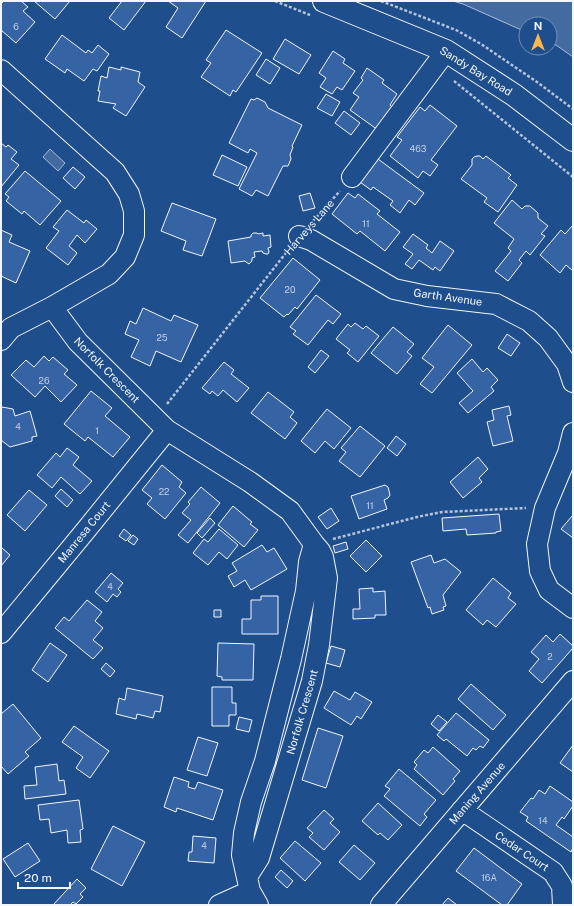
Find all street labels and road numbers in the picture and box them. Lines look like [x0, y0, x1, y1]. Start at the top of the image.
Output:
street label: Sandy Bay Road [438, 44, 514, 98]
street label: Harveys Lane [282, 197, 336, 257]
street label: Garth Avenue [413, 286, 483, 308]
street label: Norfolk Crescent [72, 335, 142, 405]
street label: Manresa Court [56, 499, 112, 565]
street label: Norfolk Crescent [284, 668, 320, 756]
street label: Maning Avenue [447, 759, 507, 827]
street label: Cedar Court [493, 829, 551, 873]

